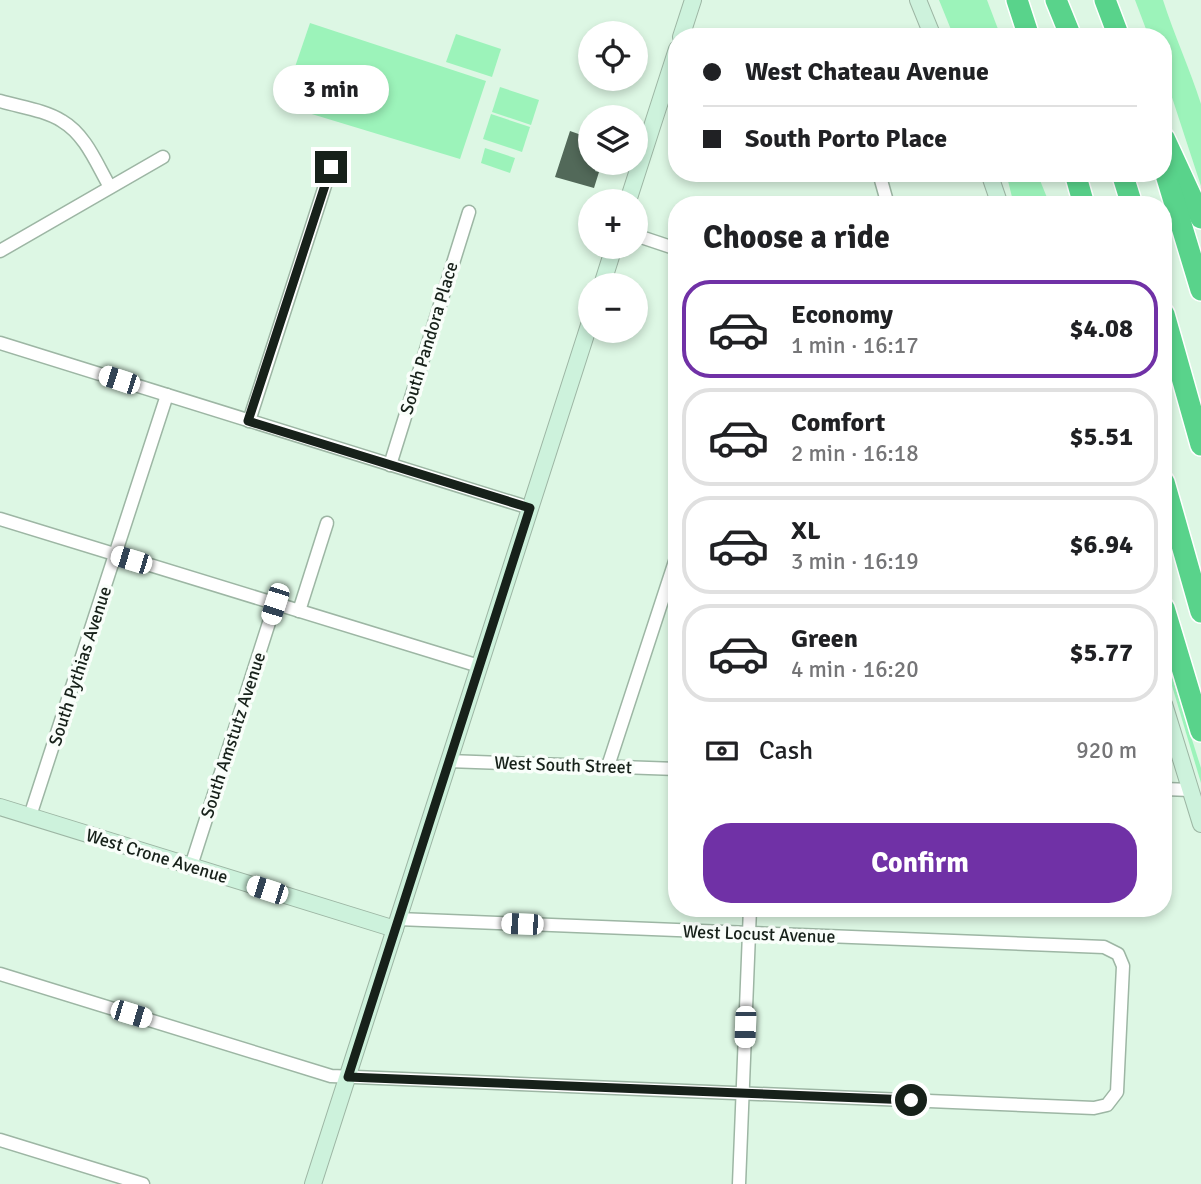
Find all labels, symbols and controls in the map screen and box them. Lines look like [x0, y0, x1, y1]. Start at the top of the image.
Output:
map controls [578, 21, 648, 343]
button: locate [578, 21, 648, 91]
text: West Chateau Avenue [745, 56, 989, 88]
callout: 3 min [273, 66, 389, 114]
text: 3 min [303, 75, 359, 104]
button: layers [578, 105, 648, 175]
text: South Porto Place [745, 123, 947, 155]
route end [315, 151, 347, 183]
button: + [578, 189, 648, 259]
text: Choose a ride [703, 218, 890, 257]
street label: South Pandora Place [395, 259, 463, 417]
button: − [578, 273, 648, 343]
icon: car [707, 298, 770, 361]
text: Economy [791, 299, 893, 331]
text: $4.08 [1069, 313, 1133, 345]
text: 1 min · 16:17 [791, 331, 919, 360]
car [96, 364, 143, 396]
icon: car [707, 406, 770, 469]
text: Comfort [791, 407, 885, 439]
text: $5.51 [1069, 421, 1133, 453]
text: 2 min · 16:18 [791, 439, 919, 468]
icon: car [707, 514, 770, 577]
text: XL [791, 515, 821, 547]
text: $6.94 [1069, 529, 1133, 561]
car [108, 544, 155, 576]
text: 3 min · 16:19 [791, 547, 919, 576]
car [259, 581, 292, 627]
street label: South Pythias Avenue [44, 583, 116, 749]
icon: car [707, 622, 770, 685]
text: Green [791, 623, 858, 655]
text: $5.77 [1069, 637, 1133, 669]
street label: South Amstutz Avenue [196, 649, 270, 821]
text: 4 min · 16:20 [791, 655, 919, 684]
icon: cash [703, 732, 741, 770]
text: Cash [759, 735, 813, 767]
text: 920 m [1076, 736, 1137, 765]
street label: West South Street [494, 752, 632, 778]
button: Confirm [703, 823, 1137, 903]
street label: West Crone Avenue [83, 824, 231, 888]
car [244, 874, 291, 906]
car [501, 913, 544, 935]
street label: West Locust Avenue [682, 920, 836, 948]
car [108, 998, 155, 1030]
car [734, 1006, 757, 1048]
route start [895, 1084, 927, 1116]

